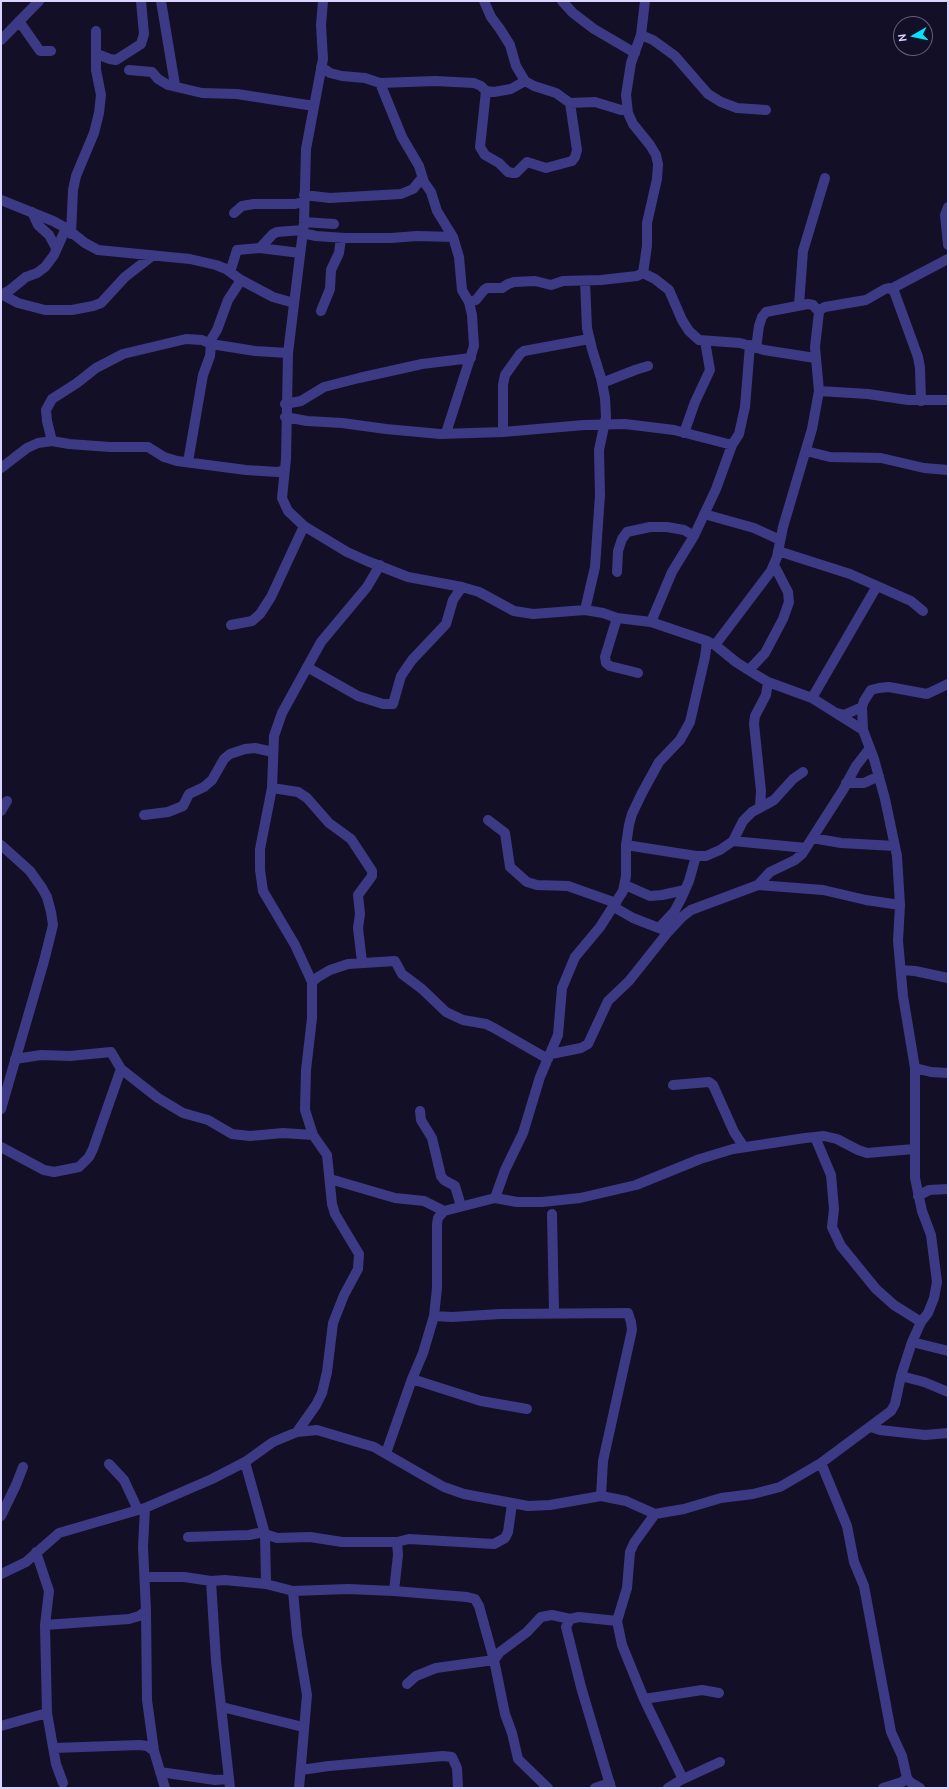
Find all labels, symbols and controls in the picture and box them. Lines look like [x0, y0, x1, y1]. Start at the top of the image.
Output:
north arrow [893, 16, 933, 56]
text: N [895, 33, 910, 43]

